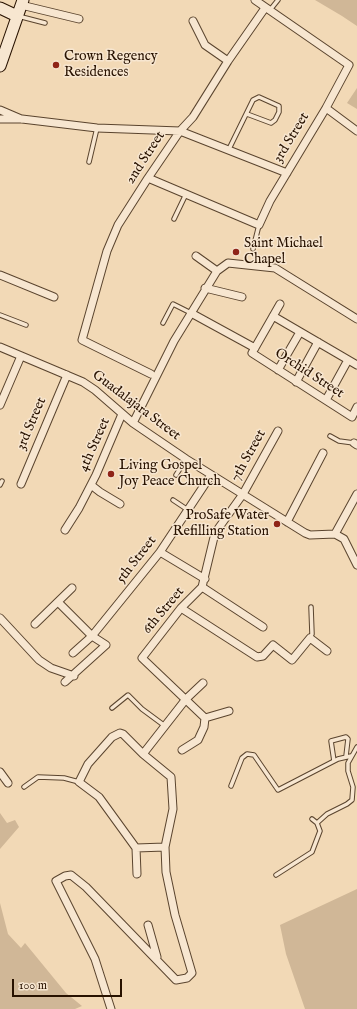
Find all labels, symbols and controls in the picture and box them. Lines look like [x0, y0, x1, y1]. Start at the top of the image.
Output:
place label: Crown Regency Residences [64, 49, 158, 82]
marker: Crown Regency Residences [51, 60, 61, 70]
street label: 3rd Street [270, 110, 314, 166]
street label: 2nd Street [123, 129, 169, 187]
place label: Saint Michael Chapel [244, 236, 323, 268]
marker: Saint Michael Chapel [231, 247, 241, 257]
street label: Orchid Street [271, 345, 347, 403]
street label: Guadalajara Street [89, 367, 183, 445]
street label: 3rd Street [13, 395, 51, 453]
street label: 4th Street [76, 416, 114, 474]
street label: 7th Street [228, 427, 270, 485]
place label: Living Gospel Joy Peace Church [119, 458, 221, 490]
marker: Living Gospel Joy Peace Church [106, 469, 116, 479]
place label: ProSafe Water Refilling Station [173, 508, 269, 540]
marker: ProSafe Water Refilling Station [272, 519, 282, 529]
street label: 5th Street [113, 533, 161, 587]
street label: 6th Street [140, 584, 188, 638]
scale bar [14, 971, 124, 997]
text: 100 m [19, 978, 47, 993]

